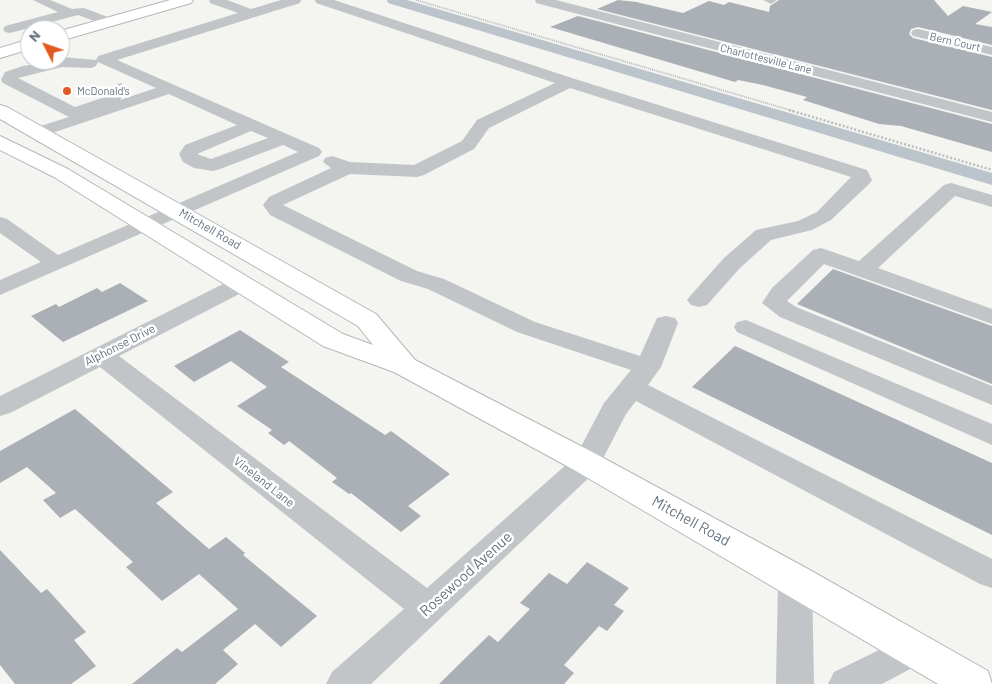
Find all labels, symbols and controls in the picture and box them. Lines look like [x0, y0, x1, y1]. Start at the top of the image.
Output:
north arrow [20, 20, 70, 70]
text: N [25, 26, 44, 45]
street label: Bern Court [928, 30, 982, 54]
street label: Charlottesville Lane [719, 41, 813, 77]
place label: McDonald's [77, 84, 130, 98]
marker: McDonald's [61, 85, 73, 97]
street label: Mitchell Road [176, 205, 244, 253]
street label: Alphonse Drive [82, 321, 158, 369]
street label: Vineland Lane [231, 454, 297, 510]
street label: Mitchell Road [649, 492, 733, 550]
street label: Rosewood Avenue [416, 528, 516, 620]

